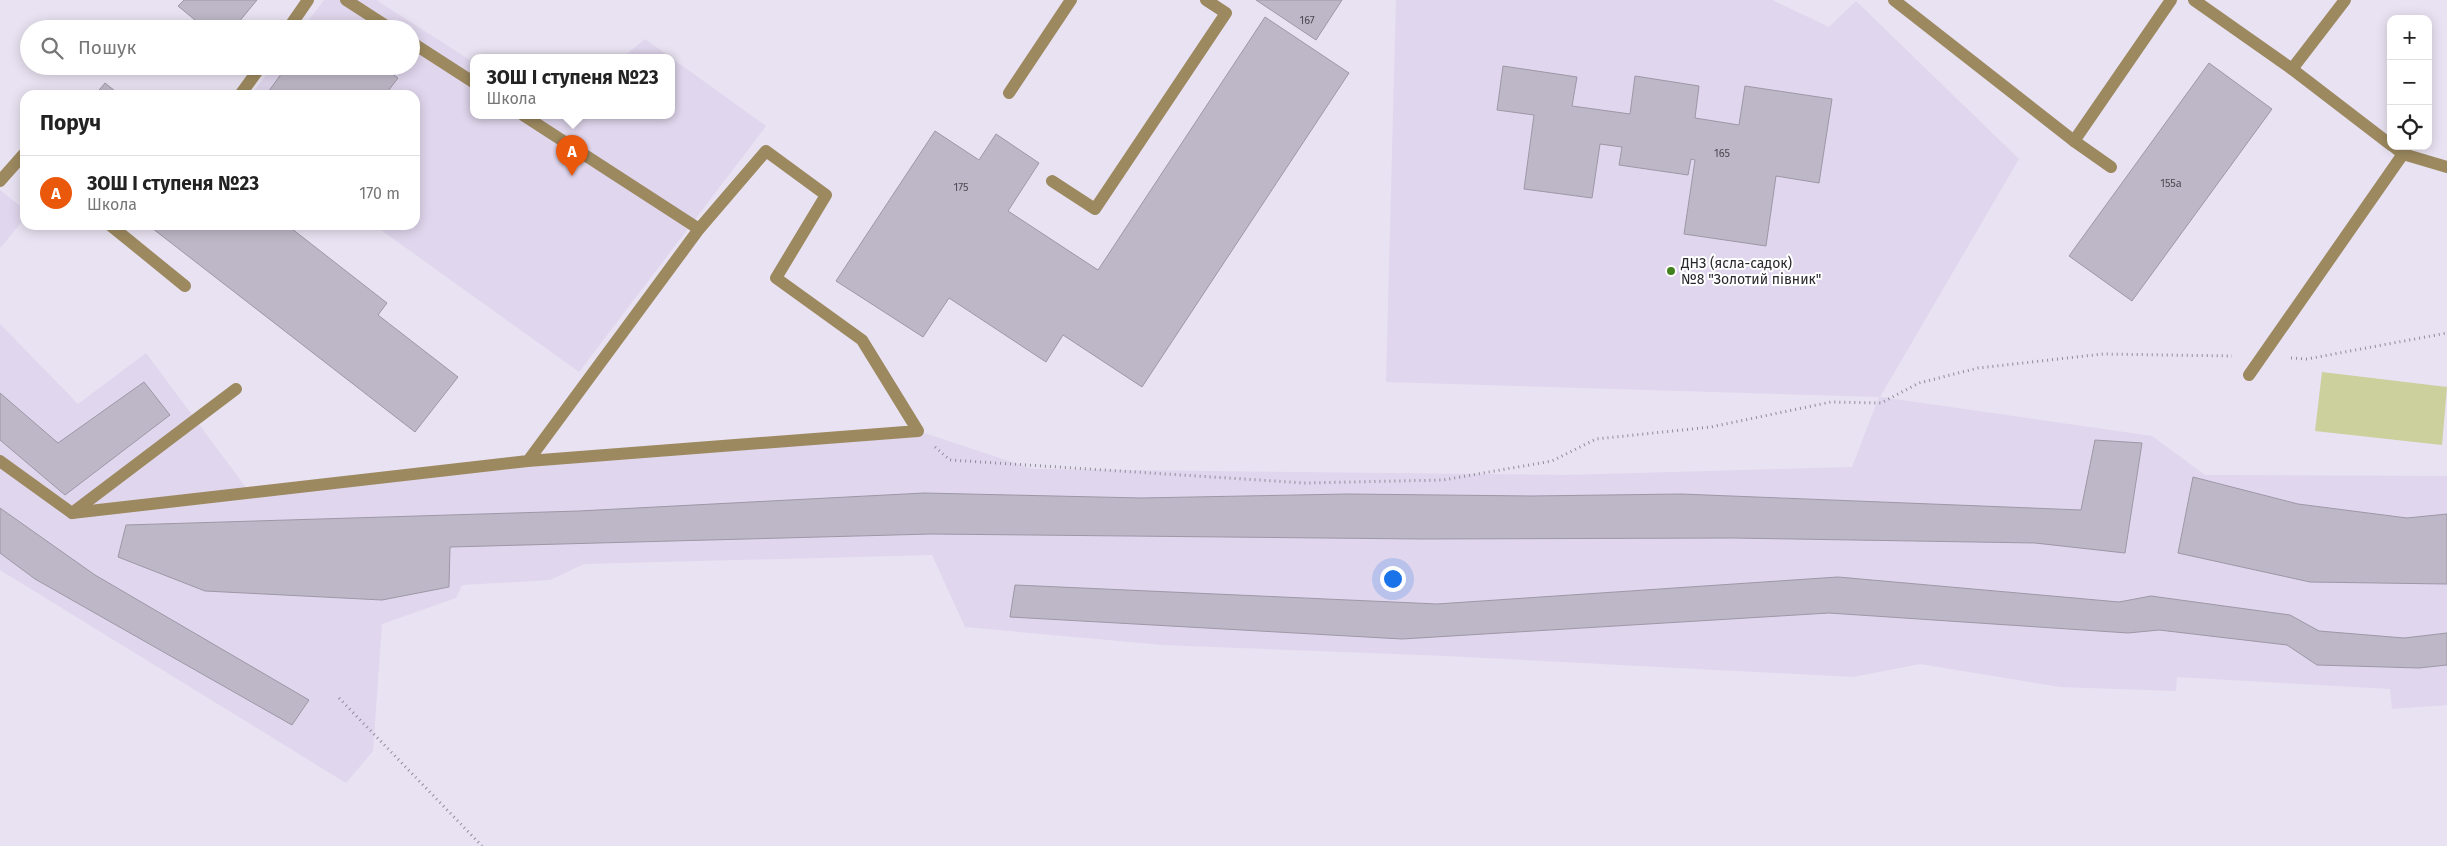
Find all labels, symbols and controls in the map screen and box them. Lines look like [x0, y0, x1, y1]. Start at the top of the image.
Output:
house number: 167 [1299, 14, 1315, 27]
map controls [2387, 15, 2432, 150]
button: + [2387, 15, 2432, 60]
search box [20, 20, 420, 75]
icon: search [38, 34, 66, 62]
text: Пошук [78, 36, 136, 59]
popup [470, 54, 675, 119]
button: − [2387, 60, 2432, 105]
text: ЗОШ І ступеня №23 [486, 66, 659, 89]
text: Школа [486, 89, 537, 108]
button: locate [2387, 105, 2432, 150]
text: Поруч [40, 110, 101, 136]
pin: A [556, 135, 588, 176]
house number: 165 [1714, 147, 1731, 160]
text: ЗОШ І ступеня №23 [87, 172, 259, 195]
house number: 155а [2160, 177, 2182, 190]
house number: 175 [954, 181, 969, 194]
text: A [51, 184, 61, 203]
text: 170 m [359, 184, 400, 203]
text: Школа [87, 195, 137, 214]
place label: ДНЗ (ясла-садок) №8 "Золотий півник" [1680, 255, 1821, 288]
marker: ДНЗ (ясла-садок) №8 "Золотий півник" [1665, 265, 1677, 277]
your location [1380, 566, 1406, 592]

